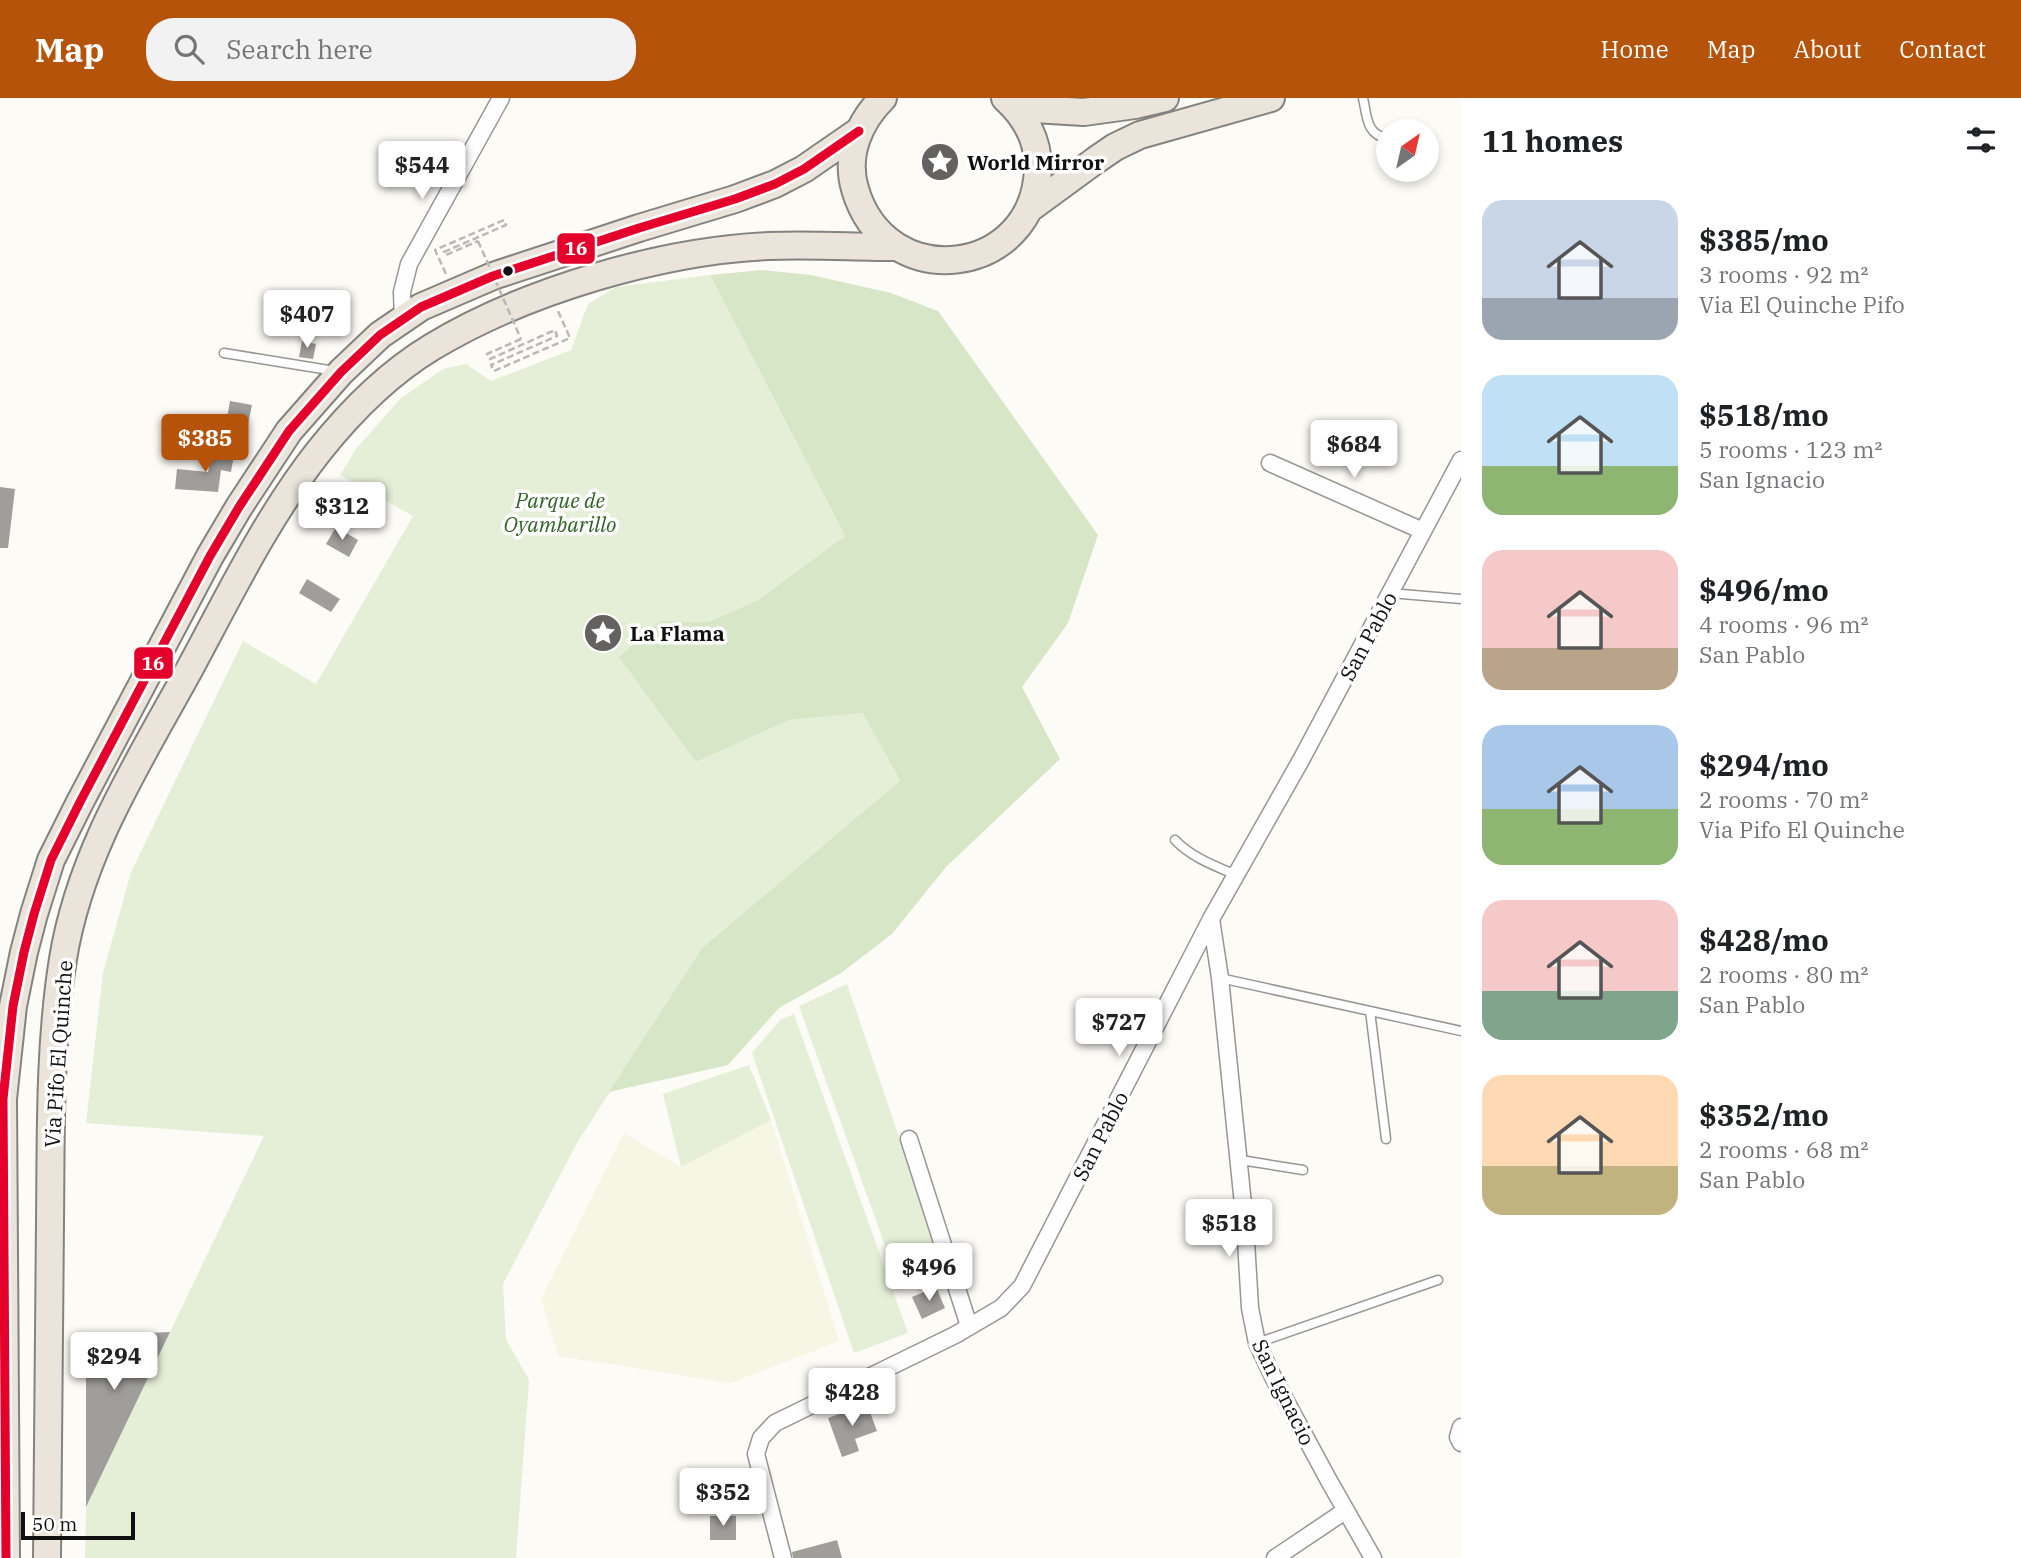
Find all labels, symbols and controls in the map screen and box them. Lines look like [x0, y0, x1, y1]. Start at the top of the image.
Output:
search box [146, 18, 636, 81]
text: Map [35, 28, 104, 71]
icon: search [170, 30, 208, 68]
text: Search here [226, 32, 373, 66]
text: Home [1601, 33, 1669, 65]
text: Map [1707, 33, 1755, 65]
text: About [1793, 33, 1861, 65]
text: Contact [1899, 33, 1986, 65]
north arrow [1376, 119, 1438, 182]
map controls [1376, 119, 1439, 182]
text: 11 homes [1482, 121, 1623, 160]
icon: filters [1962, 121, 2000, 159]
pin: $544 [381, 141, 463, 201]
place icon: World Mirror [919, 141, 961, 183]
place label: World Mirror [967, 148, 1105, 176]
text: $544 [394, 149, 450, 179]
text: $385/mo [1699, 220, 1829, 259]
icon: home [1538, 228, 1622, 312]
line badge: 16 [556, 232, 596, 265]
text: 16 [565, 236, 587, 260]
text: 3 rooms · 92 m² [1699, 259, 1869, 289]
unlabelled marker [501, 264, 515, 278]
text: Via El Quinche Pifo [1699, 289, 1905, 319]
pin: $407 [266, 290, 348, 350]
text: $407 [279, 298, 335, 328]
text: $518/mo [1699, 395, 1829, 434]
icon: home [1538, 403, 1622, 487]
pin: $385 [164, 414, 246, 474]
pin: $684 [1313, 420, 1395, 480]
text: $385 [177, 422, 233, 452]
text: $684 [1326, 428, 1382, 458]
text: 5 rooms · 123 m² [1699, 434, 1882, 464]
text: San Ignacio [1699, 464, 1825, 494]
pin: $312 [301, 482, 383, 542]
park label: Parque de Oyambarillo [504, 486, 616, 538]
text: $312 [314, 490, 370, 520]
text: $496/mo [1699, 570, 1829, 609]
icon: home [1538, 578, 1622, 662]
street label: San Pablo [1333, 587, 1403, 685]
text: 4 rooms · 96 m² [1699, 609, 1869, 639]
place icon: La Flama [582, 612, 624, 654]
place label: La Flama [630, 619, 725, 647]
text: San Pablo [1699, 639, 1805, 669]
line badge: 16 [133, 646, 174, 680]
text: 16 [142, 651, 164, 675]
text: $294/mo [1699, 745, 1829, 784]
icon: home [1538, 753, 1622, 837]
text: 2 rooms · 70 m² [1699, 784, 1869, 814]
text: Via Pifo El Quinche [1699, 814, 1905, 844]
text: $428/mo [1699, 920, 1829, 959]
icon: home [1538, 928, 1622, 1012]
street label: Via Pifo El Quinche [37, 959, 79, 1149]
text: 2 rooms · 80 m² [1699, 959, 1869, 989]
text: San Pablo [1699, 989, 1805, 1019]
pin: $727 [1078, 998, 1160, 1058]
text: $727 [1091, 1006, 1147, 1036]
street label: San Pablo [1066, 1086, 1134, 1186]
text: $352/mo [1699, 1095, 1829, 1134]
icon: home [1538, 1103, 1622, 1187]
text: 2 rooms · 68 m² [1699, 1134, 1869, 1164]
text: San Pablo [1699, 1164, 1805, 1194]
pin: $518 [1188, 1200, 1270, 1259]
text: $518 [1201, 1207, 1257, 1237]
pin: $496 [888, 1244, 970, 1303]
text: $496 [901, 1251, 957, 1281]
pin: $294 [73, 1332, 155, 1392]
street label: San Ignacio [1246, 1334, 1322, 1450]
text: $294 [86, 1340, 142, 1370]
pin: $428 [811, 1368, 893, 1428]
text: $428 [824, 1376, 880, 1406]
pin: $352 [682, 1468, 764, 1528]
text: $352 [695, 1476, 751, 1506]
scale bar [21, 1509, 135, 1541]
text: 50 m [32, 1512, 77, 1536]

